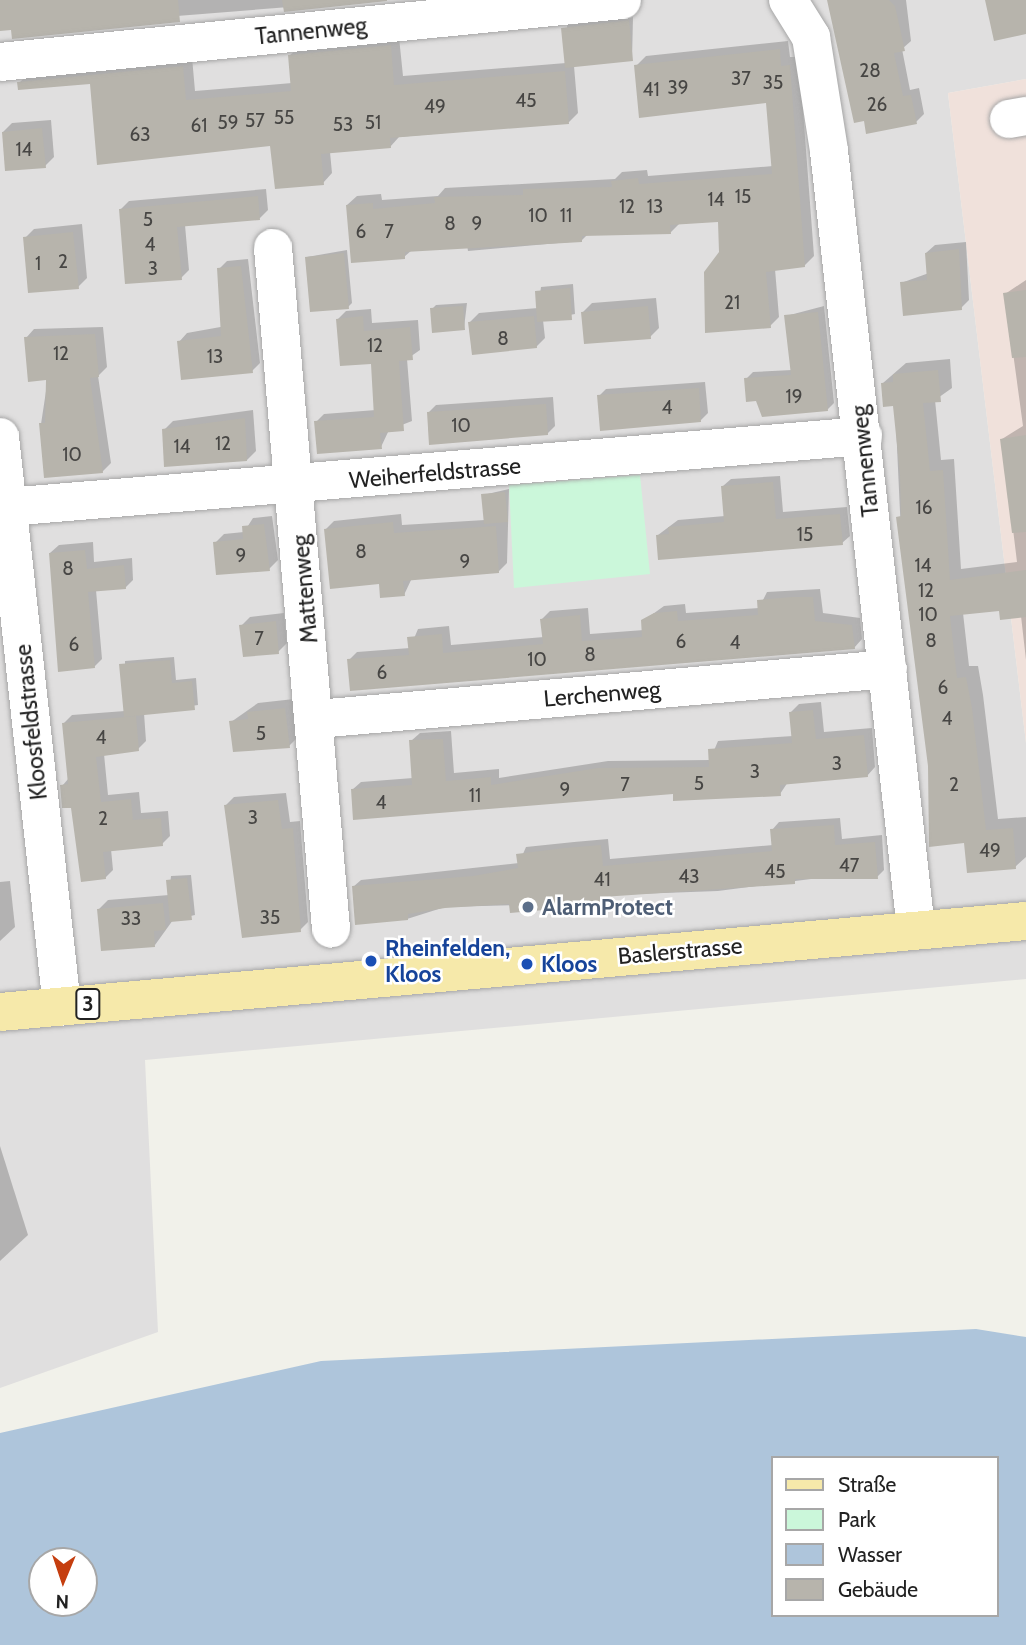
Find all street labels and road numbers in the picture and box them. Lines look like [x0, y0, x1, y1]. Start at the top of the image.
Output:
street label: Tannenweg [254, 11, 368, 51]
street label: Tannenweg [845, 404, 885, 518]
street label: Weiherfeldstrasse [348, 452, 522, 494]
street label: Mattenweg [287, 534, 323, 644]
street label: Kloosfeldstrasse [9, 643, 53, 801]
street label: Lerchenweg [542, 675, 662, 713]
street label: Baslerstrasse [617, 932, 743, 970]
road number: 3 [74, 986, 102, 1021]

